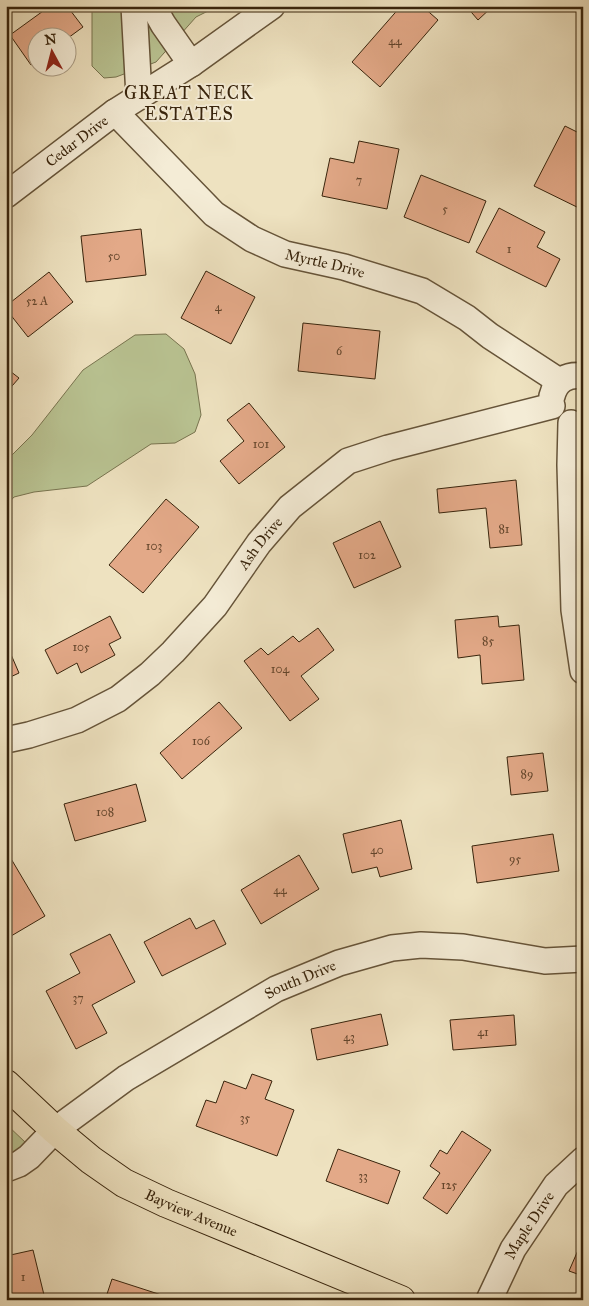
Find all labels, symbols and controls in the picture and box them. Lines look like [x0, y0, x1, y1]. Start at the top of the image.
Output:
north arrow [28, 28, 78, 78]
text: N [44, 30, 58, 49]
house number: 44 [388, 34, 402, 48]
district label: GREAT NECK ESTATES [124, 82, 254, 125]
street label: Cedar Drive [42, 112, 112, 171]
house number: 7 [356, 173, 362, 187]
house number: 5 [442, 202, 448, 216]
house number: 1 [507, 242, 512, 256]
street label: Myrtle Drive [284, 245, 367, 282]
house number: 50 [108, 249, 120, 263]
house number: 52 A [26, 294, 48, 308]
house number: 4 [215, 300, 222, 314]
house number: 6 [336, 344, 343, 358]
house number: 101 [253, 437, 269, 451]
street label: Ash Drive [234, 513, 286, 574]
house number: 81 [498, 522, 510, 536]
house number: 103 [146, 539, 162, 553]
house number: 102 [358, 548, 376, 562]
house number: 85 [482, 634, 494, 648]
house number: 105 [72, 640, 90, 654]
house number: 104 [271, 662, 289, 676]
house number: 106 [192, 734, 211, 748]
house number: 89 [521, 767, 533, 781]
house number: 108 [96, 805, 114, 819]
house number: 40 [370, 843, 384, 857]
house number: 95 [509, 852, 521, 866]
house number: 44 [273, 883, 287, 897]
street label: South Drive [261, 956, 339, 1003]
house number: 37 [72, 991, 84, 1005]
house number: 41 [477, 1025, 489, 1039]
house number: 43 [343, 1030, 355, 1044]
house number: 35 [240, 1111, 251, 1125]
house number: 33 [358, 1169, 368, 1183]
house number: 125 [441, 1178, 457, 1192]
street label: Bayview Avenue [142, 1185, 240, 1241]
street label: Maple Drive [501, 1188, 558, 1262]
house number: 1 [21, 1270, 26, 1284]

